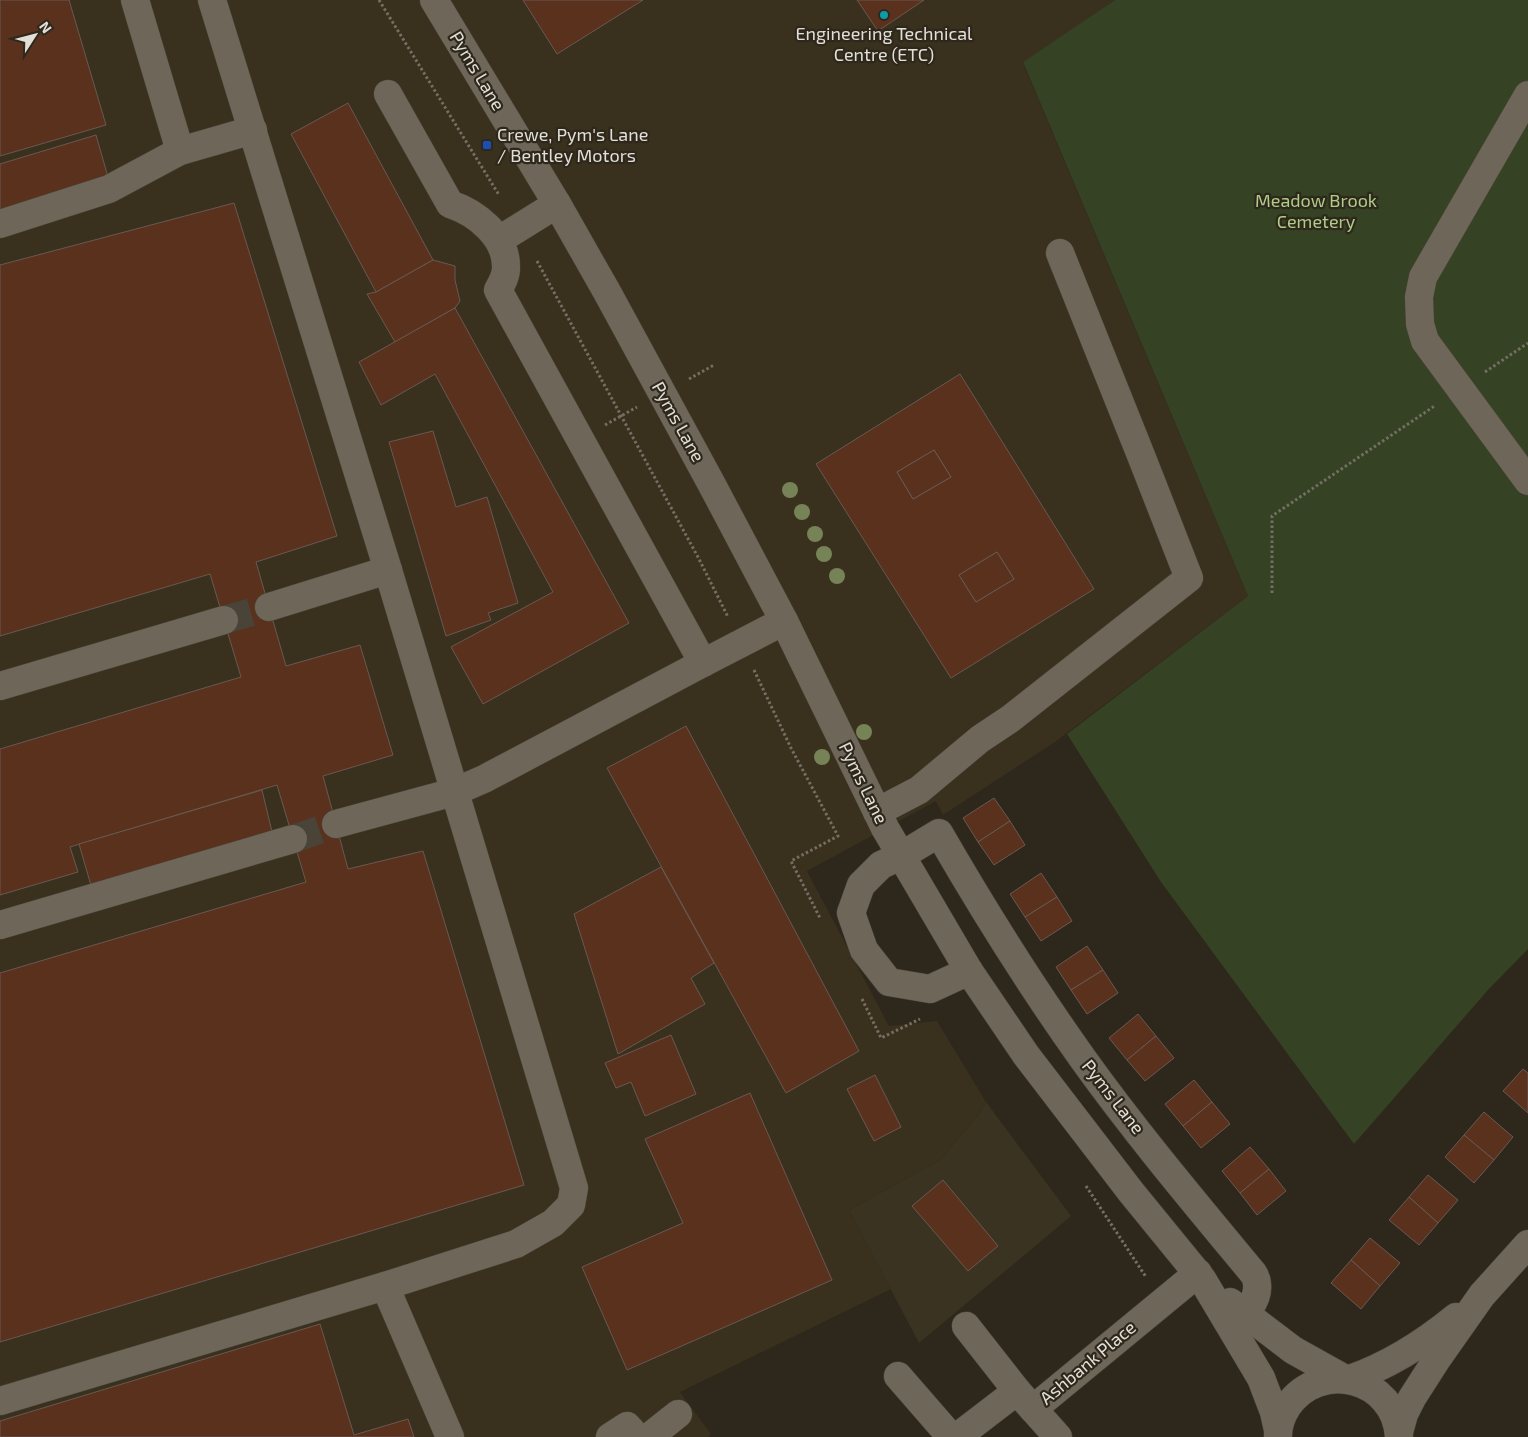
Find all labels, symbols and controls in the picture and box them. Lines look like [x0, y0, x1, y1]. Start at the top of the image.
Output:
marker: Engineering Technical Centre (ETC) [878, 9, 890, 21]
north arrow [10, 10, 60, 60]
text: N [36, 18, 56, 36]
place label: Engineering Technical Centre (ETC) [796, 22, 973, 65]
street label: Pyms Lane [446, 27, 510, 114]
place label: Crewe, Pym's Lane / Bentley Motors [497, 123, 648, 166]
marker: Crewe, Pym's Lane / Bentley Motors [481, 139, 493, 151]
park label: Meadow Brook Cemetery [1255, 189, 1377, 232]
street label: Pyms Lane [648, 378, 710, 465]
street label: Pyms Lane [835, 738, 893, 827]
street label: Pyms Lane [1078, 1055, 1150, 1138]
street label: Ashbank Place [1035, 1316, 1140, 1409]

